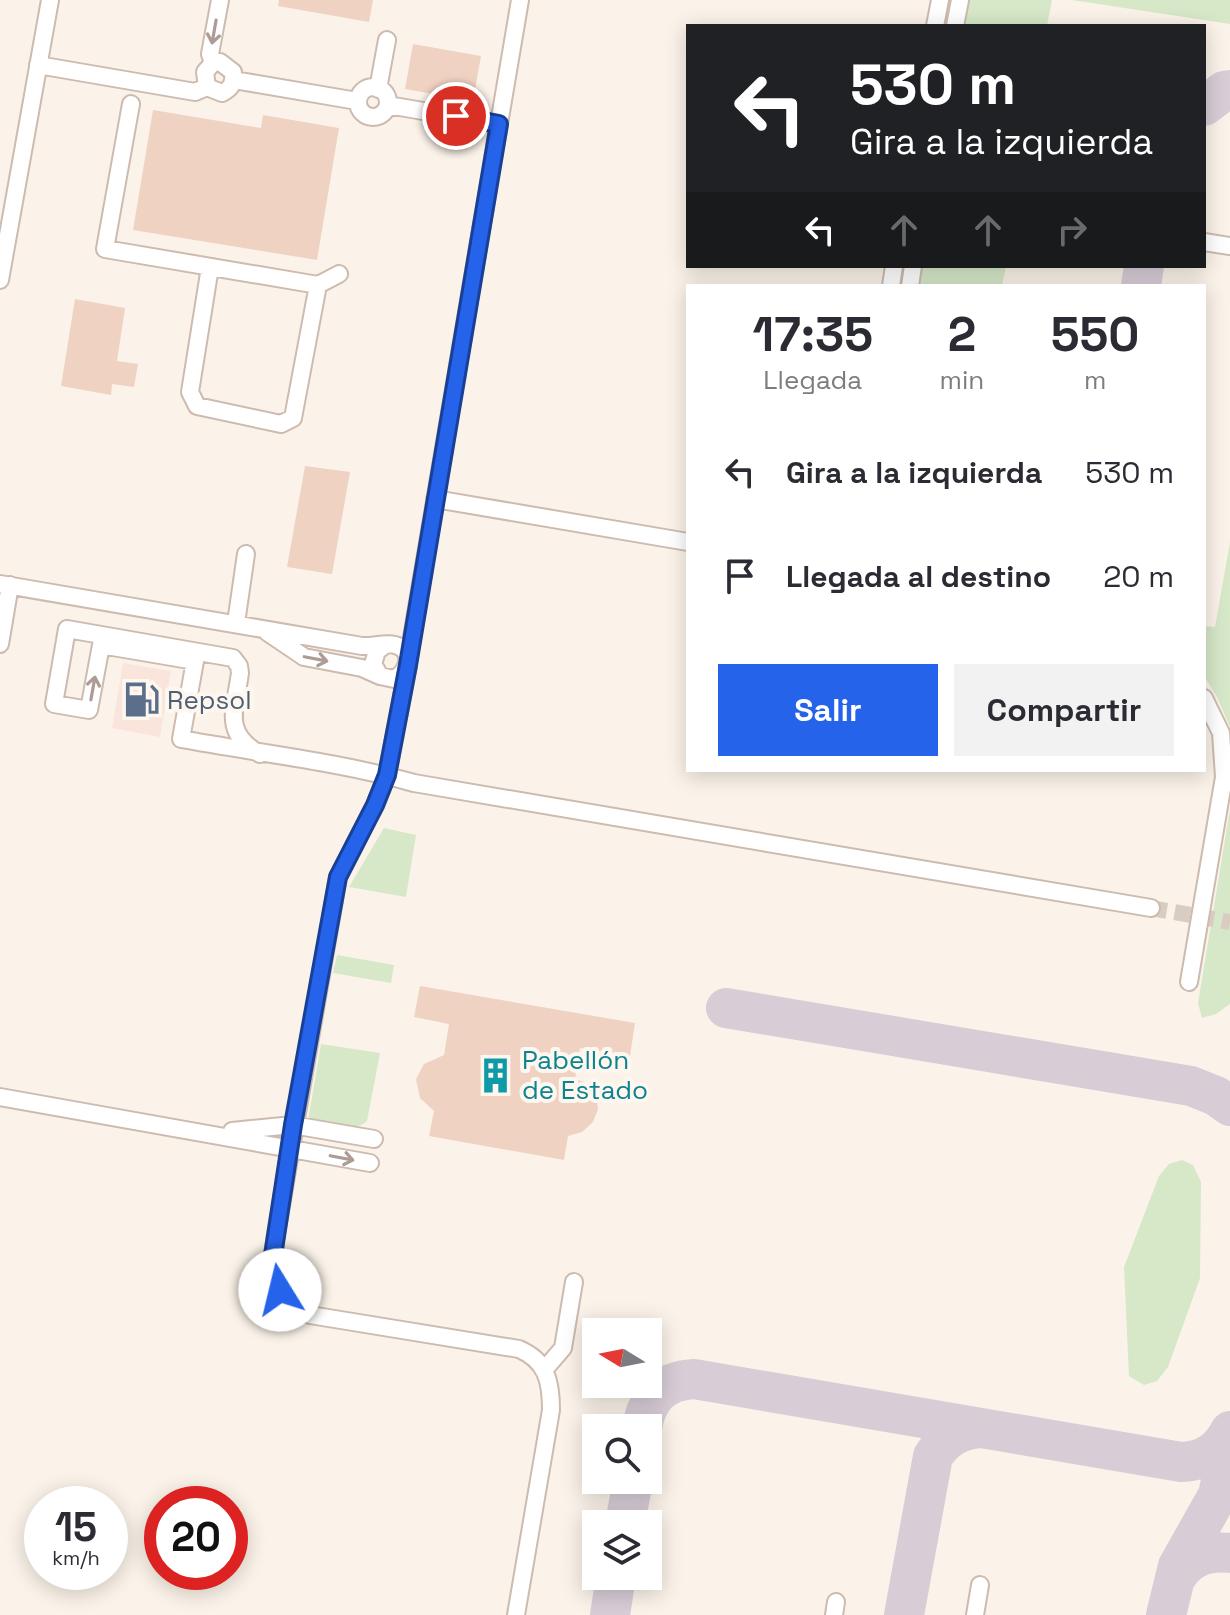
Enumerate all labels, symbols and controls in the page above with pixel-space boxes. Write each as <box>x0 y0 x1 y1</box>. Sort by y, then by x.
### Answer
one-way arrow <box>205 18 220 44</box>
text: 530 m <box>850 49 1016 120</box>
icon: left <box>718 56 822 160</box>
pin <box>422 82 490 150</box>
icon: arrive <box>434 94 478 138</box>
text: Gira a la izquierda <box>850 119 1153 165</box>
icon: left <box>798 208 842 252</box>
icon: ahead <box>882 208 926 252</box>
icon: ahead <box>966 208 1010 252</box>
icon: right <box>1050 208 1094 252</box>
text: 17:35 <box>753 304 873 365</box>
text: 2 <box>948 304 976 365</box>
text: 550 <box>1051 304 1139 365</box>
text: Llegada <box>763 363 862 397</box>
text: min <box>940 363 984 397</box>
text: m <box>1084 363 1106 397</box>
icon: left <box>718 450 762 494</box>
text: Gira a la izquierda <box>786 453 1042 492</box>
text: 530 m <box>1085 453 1174 492</box>
icon: arrive <box>718 554 762 598</box>
text: Llegada al destino <box>786 557 1051 596</box>
text: 20 m <box>1103 557 1174 596</box>
one-way arrow <box>303 652 328 667</box>
button: Salir <box>718 664 938 756</box>
button: Compartir <box>954 664 1174 756</box>
one-way arrow <box>87 676 102 701</box>
fuel station icon: Repsol <box>122 681 160 719</box>
place label: Repsol <box>167 683 252 717</box>
place label: Pabellón de Estado <box>522 1043 648 1107</box>
building icon: Pabellón de Estado <box>477 1056 515 1094</box>
one-way arrow <box>329 1151 355 1166</box>
position arrow <box>238 1248 322 1332</box>
north arrow <box>582 1318 662 1398</box>
map controls <box>582 1318 662 1590</box>
button: search <box>582 1414 662 1494</box>
speed limit sign: 20 <box>144 1486 248 1590</box>
text: 15 <box>55 1502 97 1553</box>
button: layers <box>582 1510 662 1590</box>
text: km/h <box>52 1545 100 1571</box>

